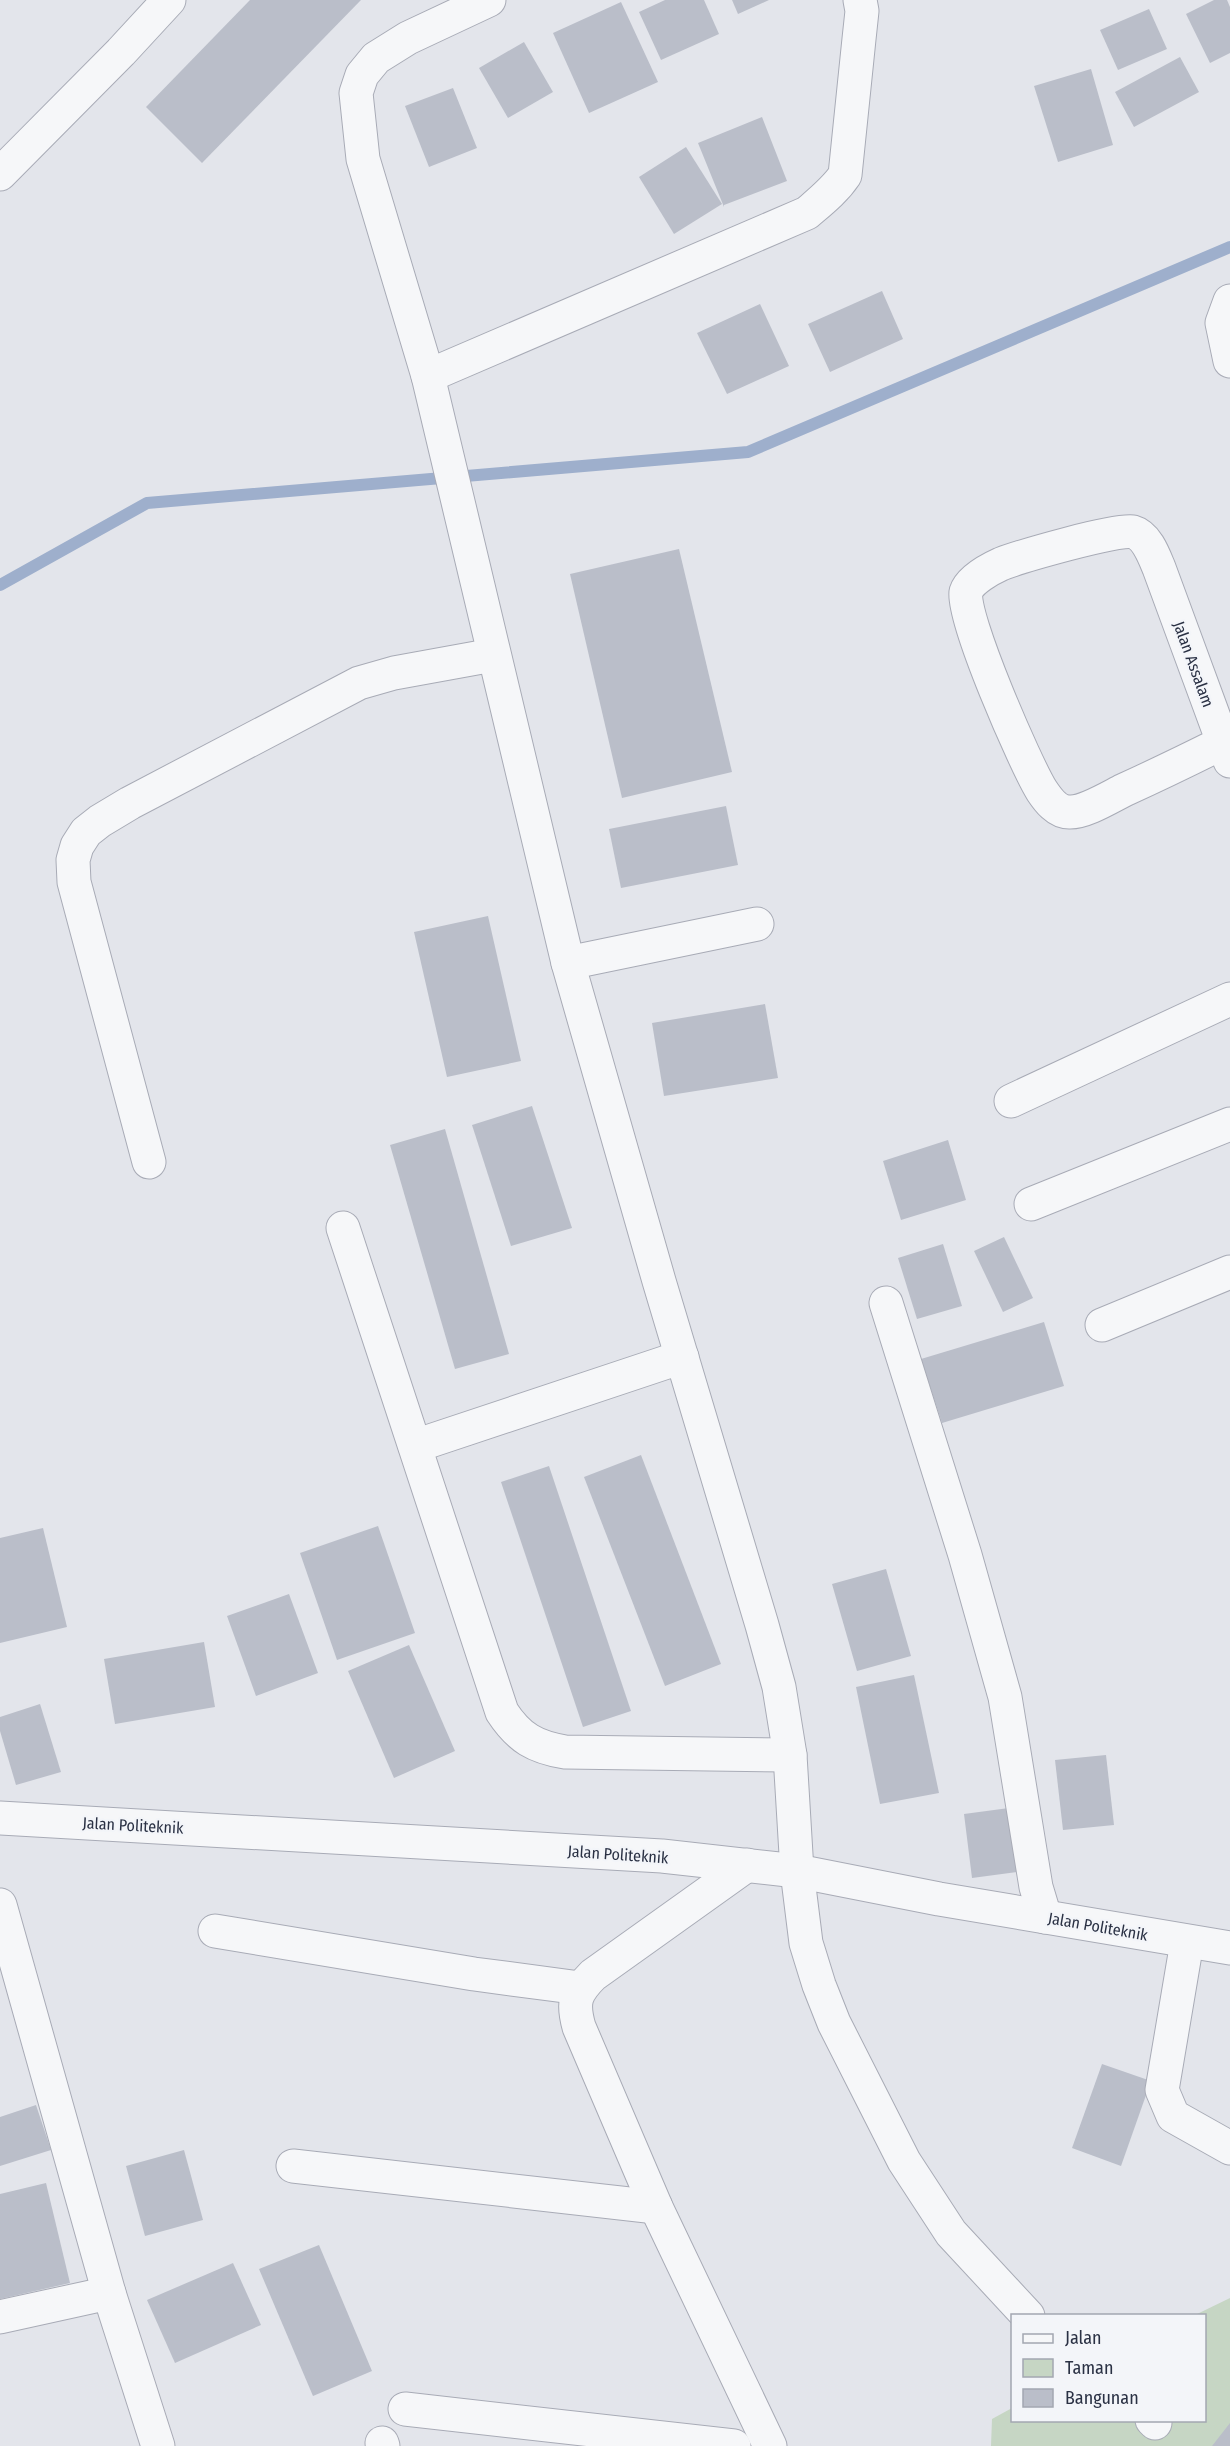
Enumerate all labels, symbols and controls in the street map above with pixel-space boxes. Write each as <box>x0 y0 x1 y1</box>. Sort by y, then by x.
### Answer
street label: Jalan Assalam <box>1169 619 1218 710</box>
street label: Jalan Politeknik <box>82 1813 184 1838</box>
street label: Jalan Politeknik <box>567 1841 670 1868</box>
street label: Jalan Politeknik <box>1046 1908 1150 1945</box>
legend <box>1011 2314 1206 2422</box>
text: Jalan <box>1065 2327 1102 2349</box>
text: Taman <box>1065 2357 1113 2379</box>
text: Bangunan <box>1065 2387 1139 2409</box>

